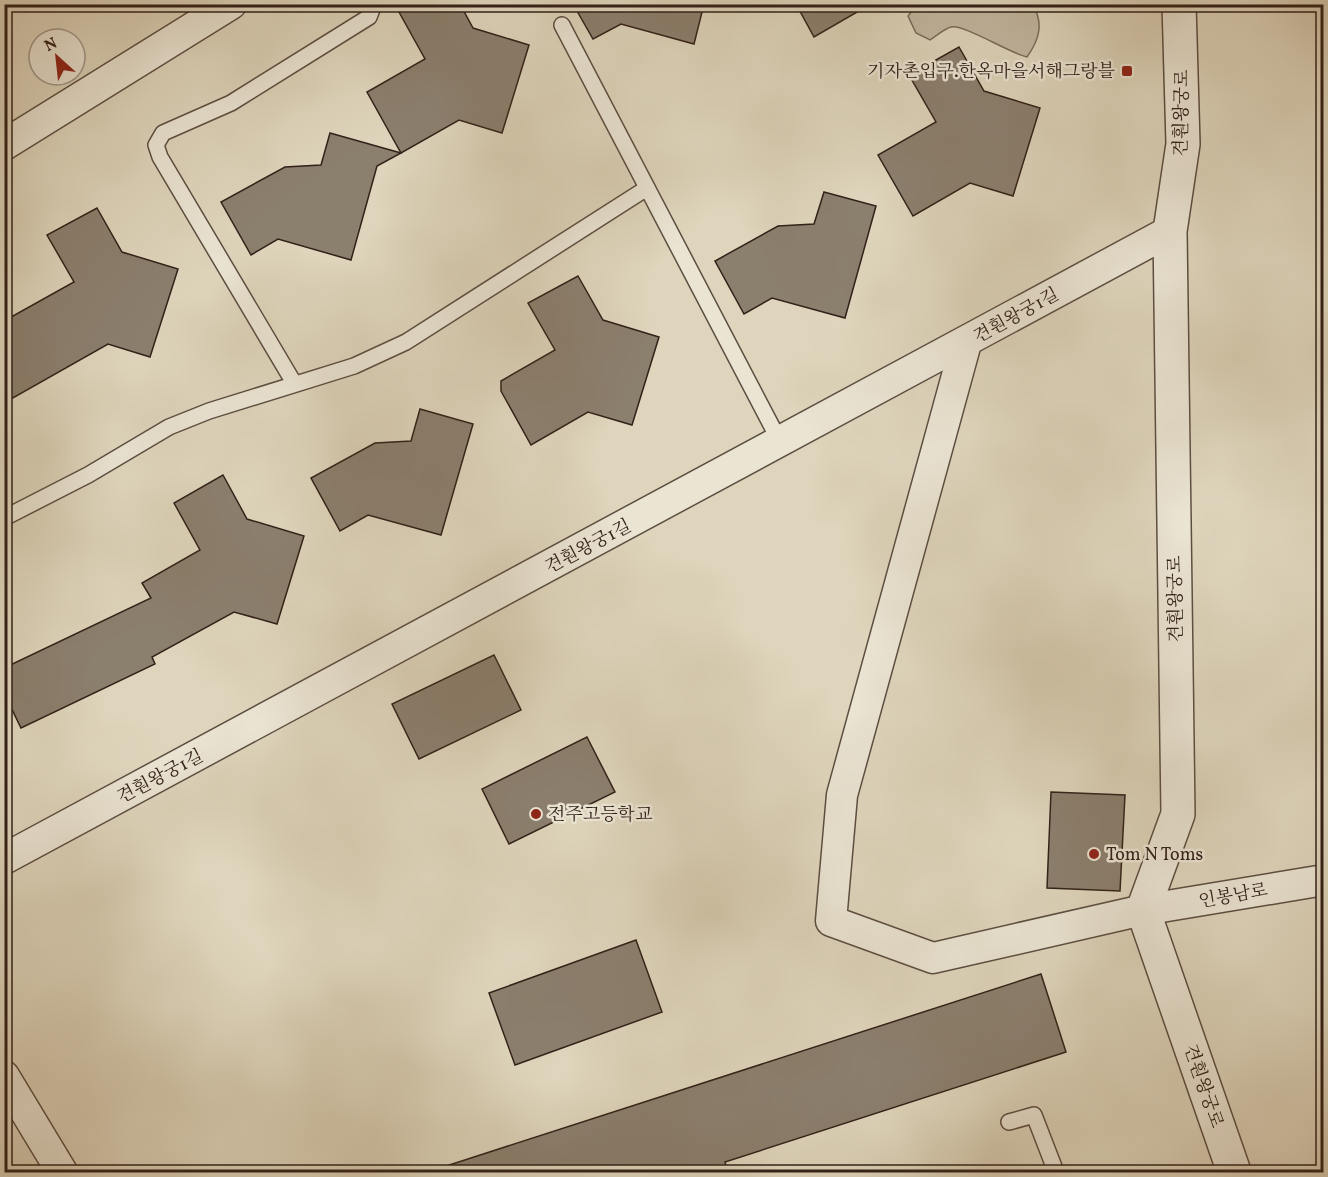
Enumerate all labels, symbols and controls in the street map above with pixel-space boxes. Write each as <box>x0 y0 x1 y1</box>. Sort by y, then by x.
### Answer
north arrow <box>27 27 87 87</box>
text: N <box>41 33 62 58</box>
place label: 기자촌입구.한옥마을서해그랑블 <box>867 60 1116 85</box>
marker: 기자촌입구.한옥마을서해그랑블 <box>1120 64 1134 78</box>
street label: 견훤왕궁로 <box>1169 69 1196 157</box>
street label: 견훤왕궁1길 <box>970 283 1064 350</box>
street label: 견훤왕궁1길 <box>541 514 636 580</box>
street label: 견훤왕궁로 <box>1163 555 1190 643</box>
street label: 견훤왕궁1길 <box>113 744 208 810</box>
place label: 전주고등학교 <box>548 803 653 828</box>
marker: 전주고등학교 <box>529 807 543 821</box>
place label: Tom N Toms <box>1106 843 1203 868</box>
marker: Tom N Toms <box>1087 847 1101 861</box>
street label: 인봉남로 <box>1197 878 1270 915</box>
street label: 견훤왕궁로 <box>1177 1041 1229 1132</box>

